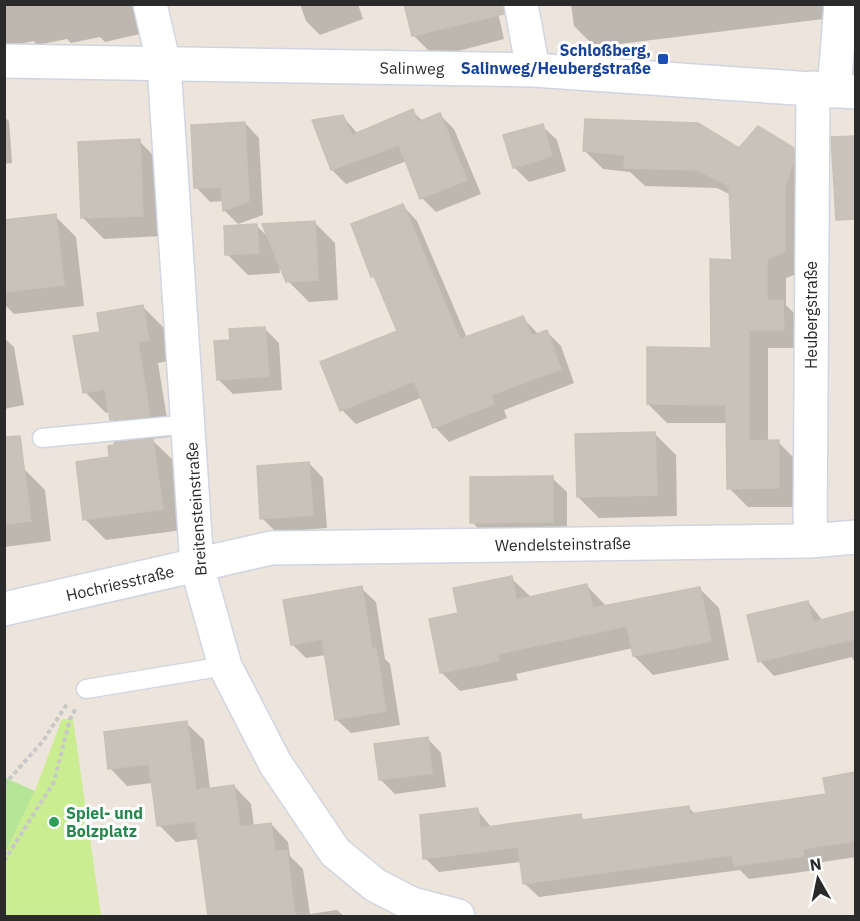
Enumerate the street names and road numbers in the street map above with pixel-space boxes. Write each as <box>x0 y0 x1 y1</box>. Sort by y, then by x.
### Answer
street label: Salinweg <box>380 57 445 79</box>
street label: Heubergstraße <box>801 261 821 369</box>
street label: Breitensteinstraße <box>181 441 211 577</box>
street label: Wendelsteinstraße <box>495 533 631 555</box>
street label: Hochriesstraße <box>64 561 176 605</box>

